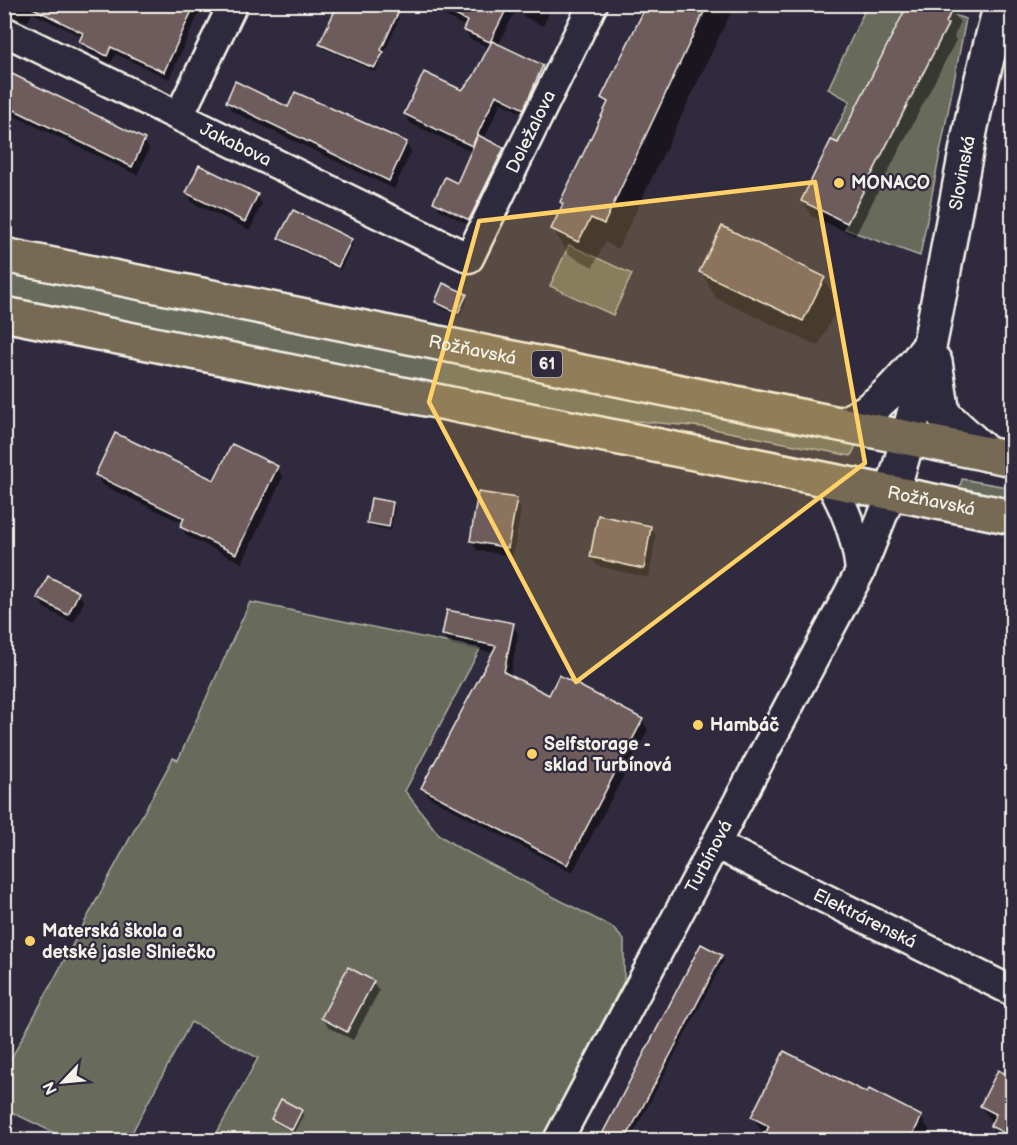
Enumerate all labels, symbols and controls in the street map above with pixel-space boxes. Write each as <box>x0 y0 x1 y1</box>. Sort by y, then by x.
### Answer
street label: Doležalova <box>502 87 560 176</box>
street label: Jakabova <box>197 118 275 170</box>
street label: Slovinská <box>945 134 980 212</box>
place label: MONACO <box>851 173 930 194</box>
marker: MONACO <box>832 176 846 190</box>
street label: Rožňavská <box>427 331 518 369</box>
road number: 61 <box>532 351 562 377</box>
street label: Rožňavská <box>886 482 977 520</box>
place label: Hambáč <box>710 715 779 736</box>
marker: Hambáč <box>691 718 705 732</box>
place label: Selfstorage - sklad Turbínová <box>544 734 672 776</box>
marker: Selfstorage - sklad Turbínová <box>525 747 539 761</box>
street label: Turbínová <box>681 817 737 897</box>
street label: Elektrárenská <box>810 884 920 953</box>
place label: Materská škola a detské jasle Slniečko <box>42 921 216 963</box>
marker: Materská škola a detské jasle Slniečko <box>23 934 37 948</box>
north arrow <box>33 1052 93 1112</box>
text: N <box>40 1078 62 1097</box>

